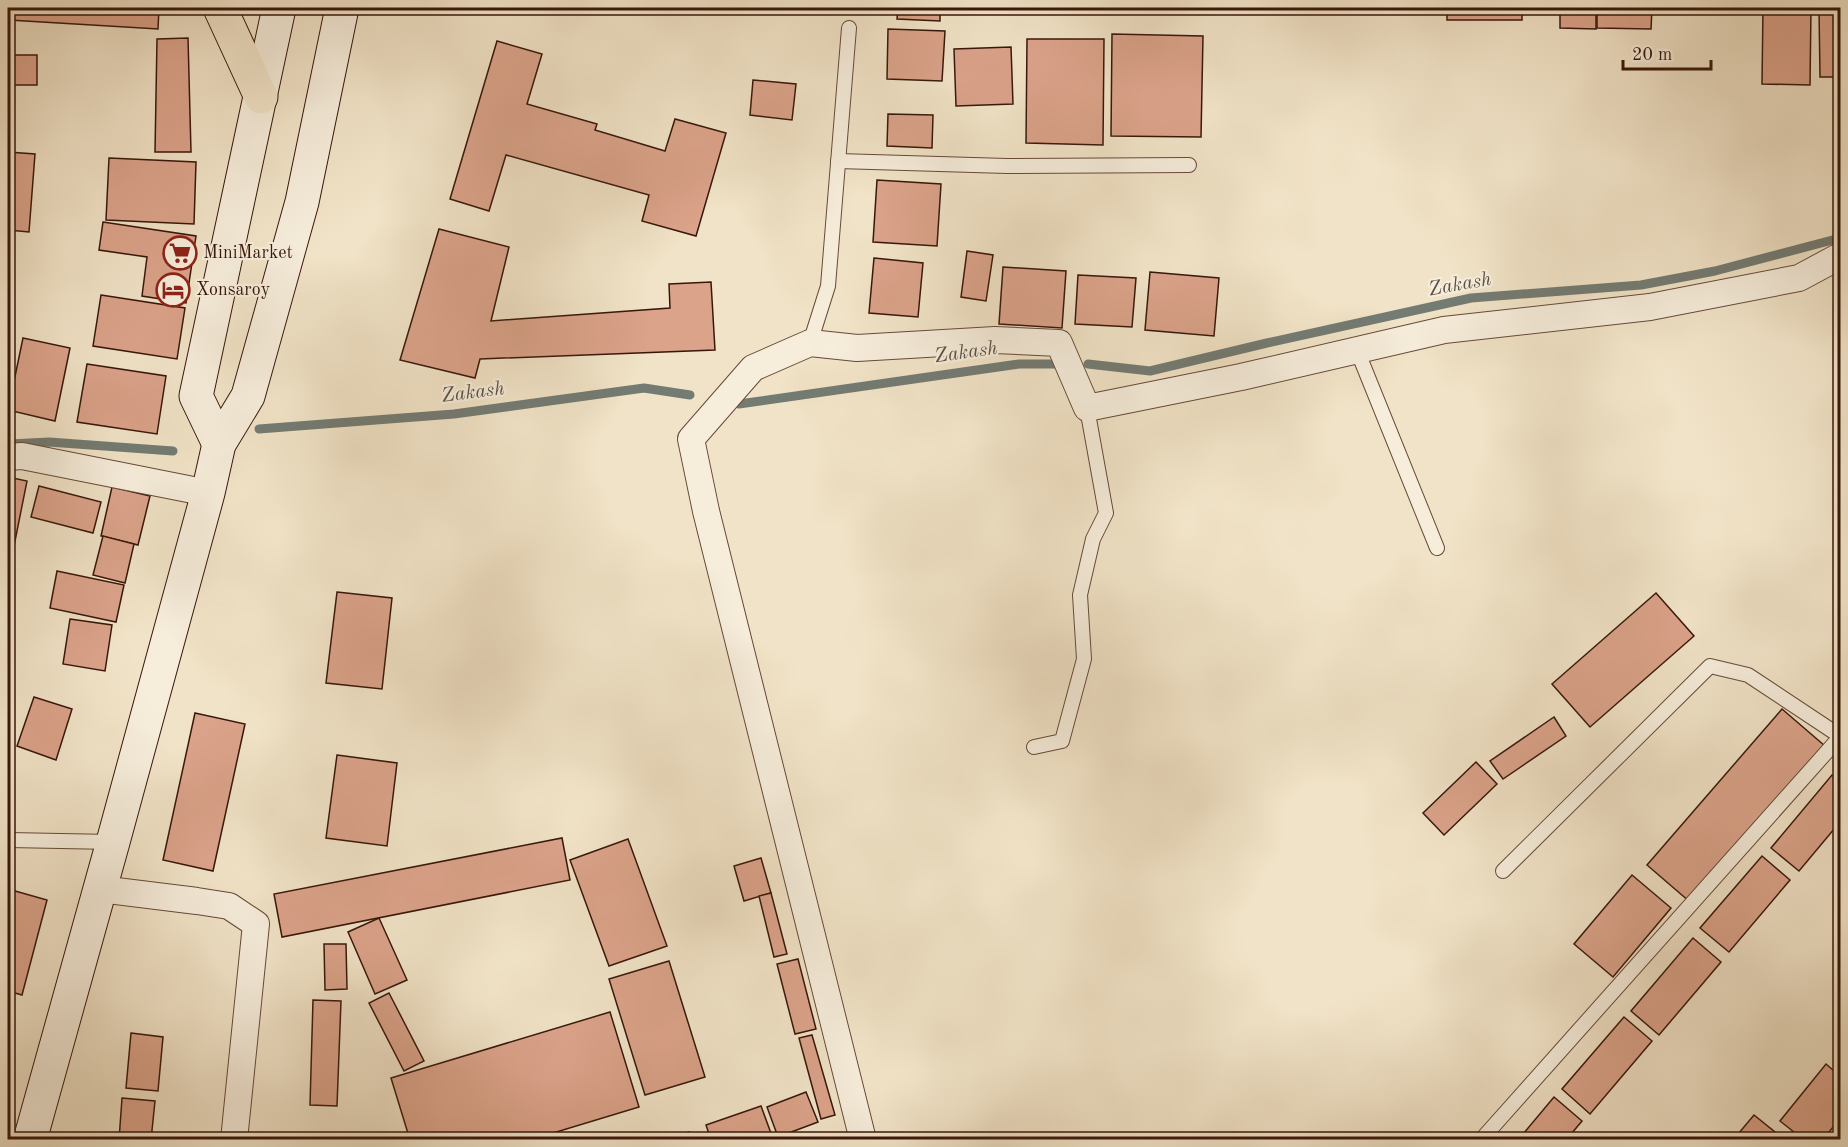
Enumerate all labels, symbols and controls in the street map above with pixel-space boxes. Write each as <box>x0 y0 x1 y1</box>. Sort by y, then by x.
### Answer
scale bar <box>1623 33 1712 71</box>
text: 20 m <box>1632 46 1672 64</box>
supermarket icon: MiniMarket <box>162 235 198 271</box>
place label: MiniMarket <box>203 244 293 262</box>
water label: Zakash <box>1427 270 1493 300</box>
hotel icon: Xonsaroy <box>155 272 191 308</box>
place label: Xonsaroy <box>196 281 271 299</box>
water label: Zakash <box>933 339 999 367</box>
water label: Zakash <box>440 379 506 407</box>

